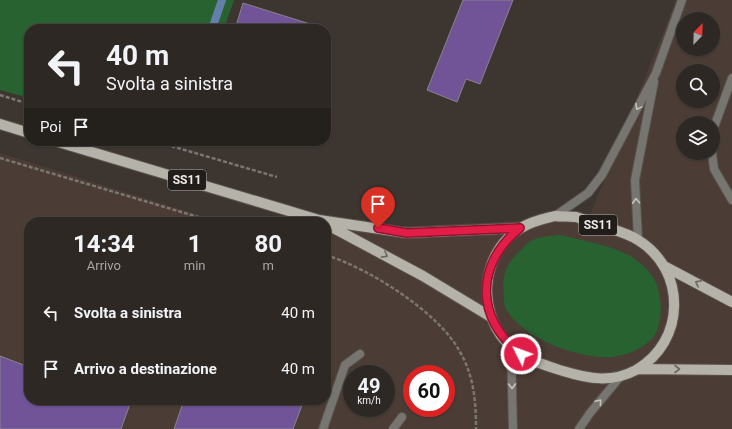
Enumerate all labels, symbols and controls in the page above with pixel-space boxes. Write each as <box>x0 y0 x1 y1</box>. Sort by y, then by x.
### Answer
north arrow <box>676 12 720 56</box>
map controls <box>676 12 720 160</box>
text: 40 m <box>106 39 169 72</box>
icon: left <box>40 40 92 92</box>
button: search <box>676 64 720 108</box>
text: Svolta a sinistra <box>106 73 233 94</box>
one-way arrow <box>635 103 643 110</box>
icon: arrive <box>70 116 92 138</box>
button: layers <box>676 116 720 160</box>
text: Poi <box>40 118 62 136</box>
road number: SS11 <box>168 170 206 190</box>
pin <box>361 187 395 228</box>
icon: arrive <box>367 193 389 215</box>
one-way arrow <box>632 197 640 203</box>
road number: SS11 <box>579 215 617 235</box>
text: 14:34 <box>73 230 135 258</box>
text: 1 <box>188 230 202 258</box>
text: 80 <box>254 230 282 258</box>
one-way arrow <box>381 251 388 258</box>
text: Arrivo <box>87 258 121 273</box>
text: min <box>184 258 206 273</box>
text: m <box>263 258 274 273</box>
one-way arrow <box>695 280 703 288</box>
icon: left <box>40 302 62 324</box>
text: Svolta a sinistra <box>74 304 182 322</box>
text: 40 m <box>281 304 315 322</box>
position arrow <box>500 333 542 375</box>
icon: arrive <box>40 358 62 380</box>
text: Arrivo a destinazione <box>74 360 217 378</box>
text: 40 m <box>281 360 315 378</box>
speed limit sign: 60 <box>403 365 455 417</box>
one-way arrow <box>674 365 680 373</box>
text: 49 <box>358 374 380 398</box>
one-way arrow <box>508 383 516 389</box>
text: km/h <box>357 395 381 406</box>
one-way arrow <box>594 400 601 407</box>

